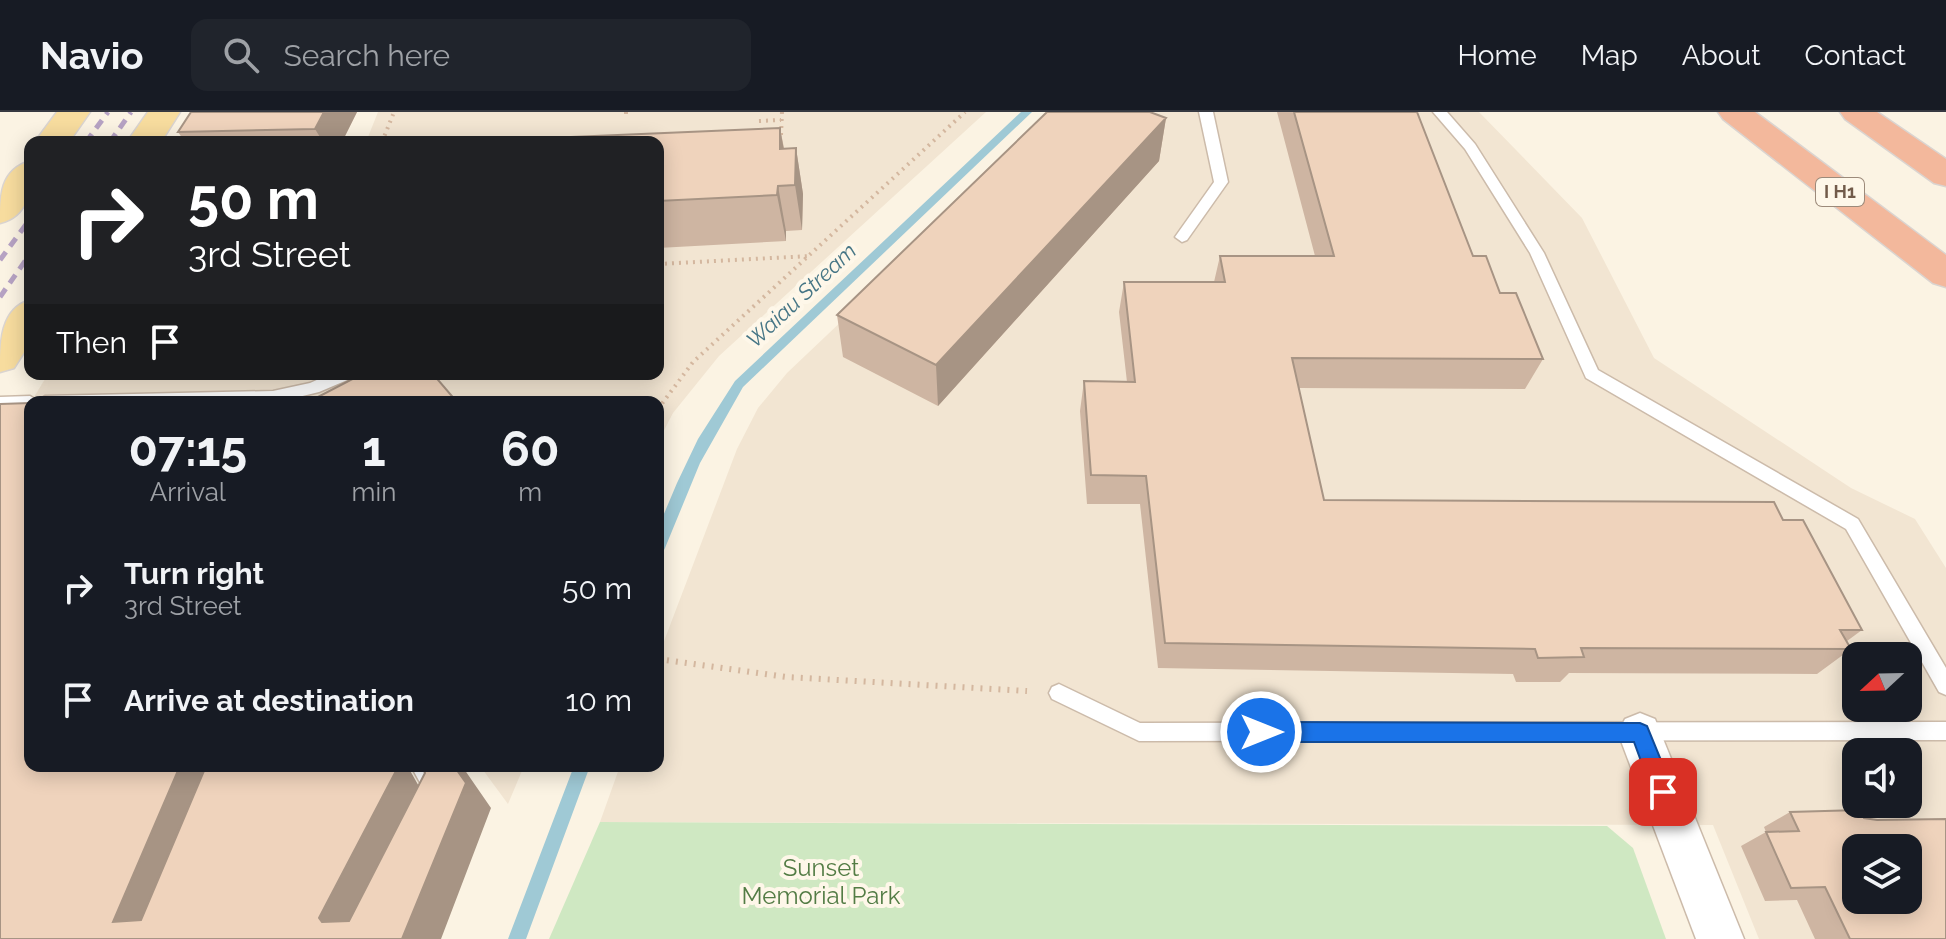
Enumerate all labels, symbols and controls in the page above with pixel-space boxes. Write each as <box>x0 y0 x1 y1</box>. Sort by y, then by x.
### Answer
search box <box>191 19 751 91</box>
text: Navio <box>40 33 143 78</box>
icon: search <box>219 33 263 77</box>
text: Search here <box>283 38 450 73</box>
text: Home <box>1457 39 1537 72</box>
text: Map <box>1581 39 1638 72</box>
text: About <box>1682 39 1761 72</box>
text: Contact <box>1805 39 1906 72</box>
text: 50 m <box>188 166 319 232</box>
icon: right <box>56 168 160 272</box>
road number: I H1 <box>1816 178 1864 206</box>
text: 3rd Street <box>188 233 351 275</box>
water label: Waiau Stream <box>741 237 861 353</box>
icon: arrive <box>143 320 187 364</box>
text: Then <box>56 325 127 360</box>
text: 07:15 <box>129 421 247 477</box>
text: 1 <box>362 421 386 477</box>
text: 60 <box>501 421 559 477</box>
text: Arrival <box>150 477 226 507</box>
text: min <box>352 477 396 507</box>
text: m <box>518 477 542 507</box>
text: Turn right <box>124 556 264 591</box>
icon: right <box>56 566 100 610</box>
text: 50 m <box>562 571 632 606</box>
text: 3rd Street <box>124 591 242 621</box>
north arrow <box>1842 642 1922 722</box>
map controls <box>1842 642 1922 914</box>
icon: arrive <box>56 678 100 722</box>
text: Arrive at destination <box>124 683 414 718</box>
text: 10 m <box>566 683 632 718</box>
position arrow <box>1219 690 1303 774</box>
button: sound <box>1842 738 1922 818</box>
pin <box>1629 758 1697 826</box>
icon: arrive <box>1641 770 1685 814</box>
button: layers <box>1842 834 1922 914</box>
park label: Sunset Memorial Park <box>742 853 901 910</box>

